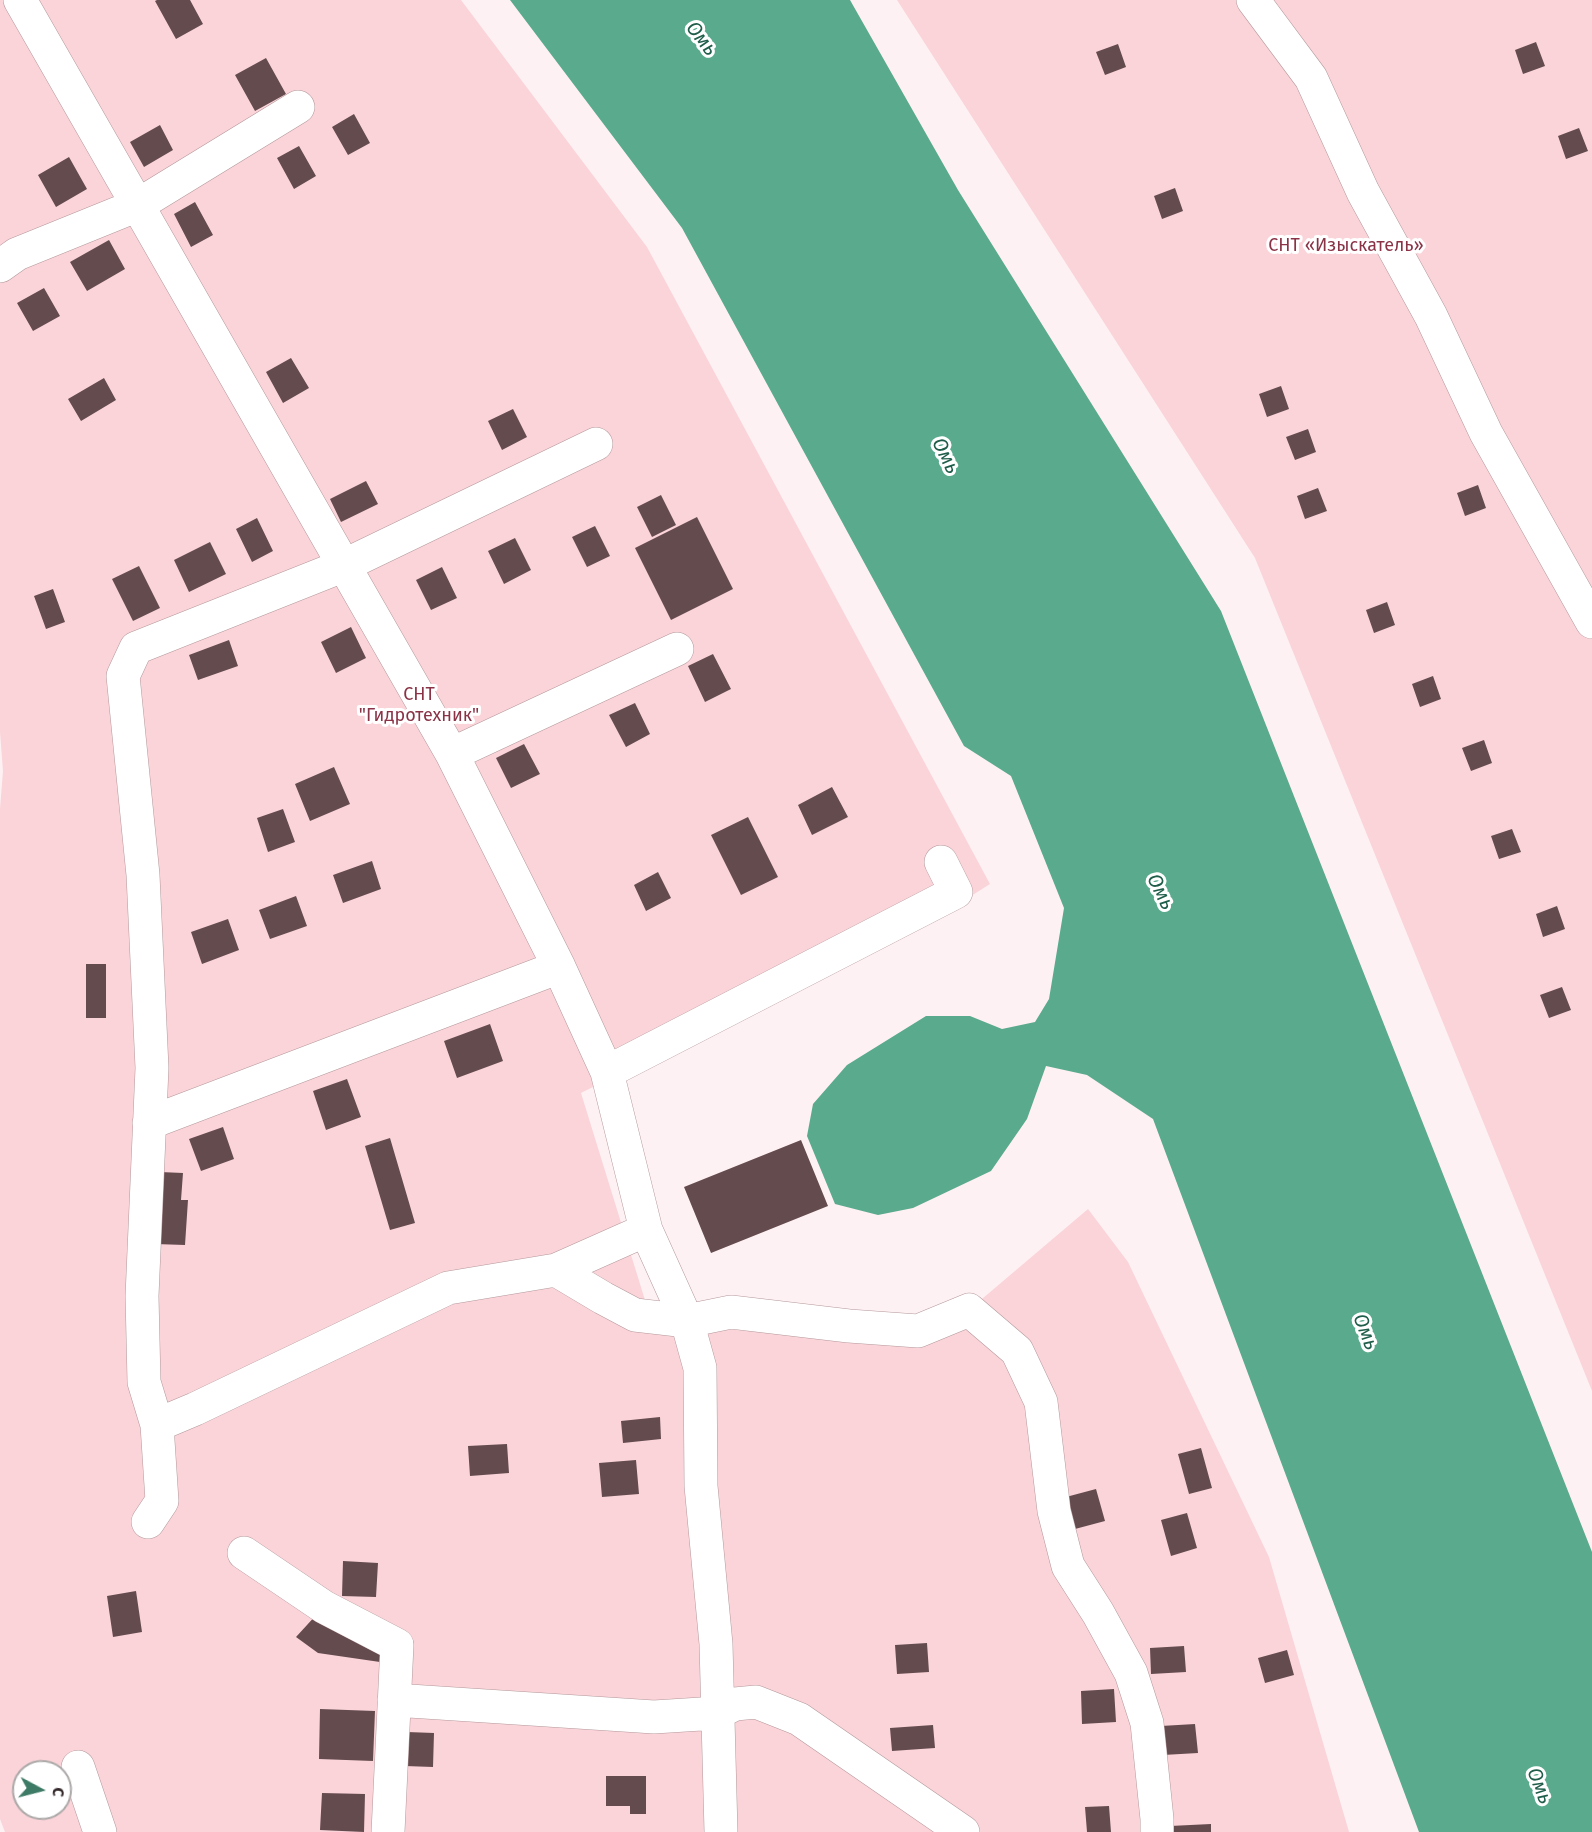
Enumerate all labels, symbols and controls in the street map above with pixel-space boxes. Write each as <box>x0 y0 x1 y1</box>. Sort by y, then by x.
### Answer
water label: Омь <box>680 17 722 61</box>
park label: СНТ «Изыскатель» <box>1268 235 1424 257</box>
water label: Омь <box>926 434 964 478</box>
park label: СНТ "Гидротехник" <box>359 684 479 726</box>
water label: Омь <box>1141 870 1179 914</box>
water label: Омь <box>1347 1310 1383 1354</box>
north arrow <box>12 1760 72 1820</box>
water label: Омь <box>1521 1764 1557 1808</box>
text: С <box>48 1786 68 1798</box>

